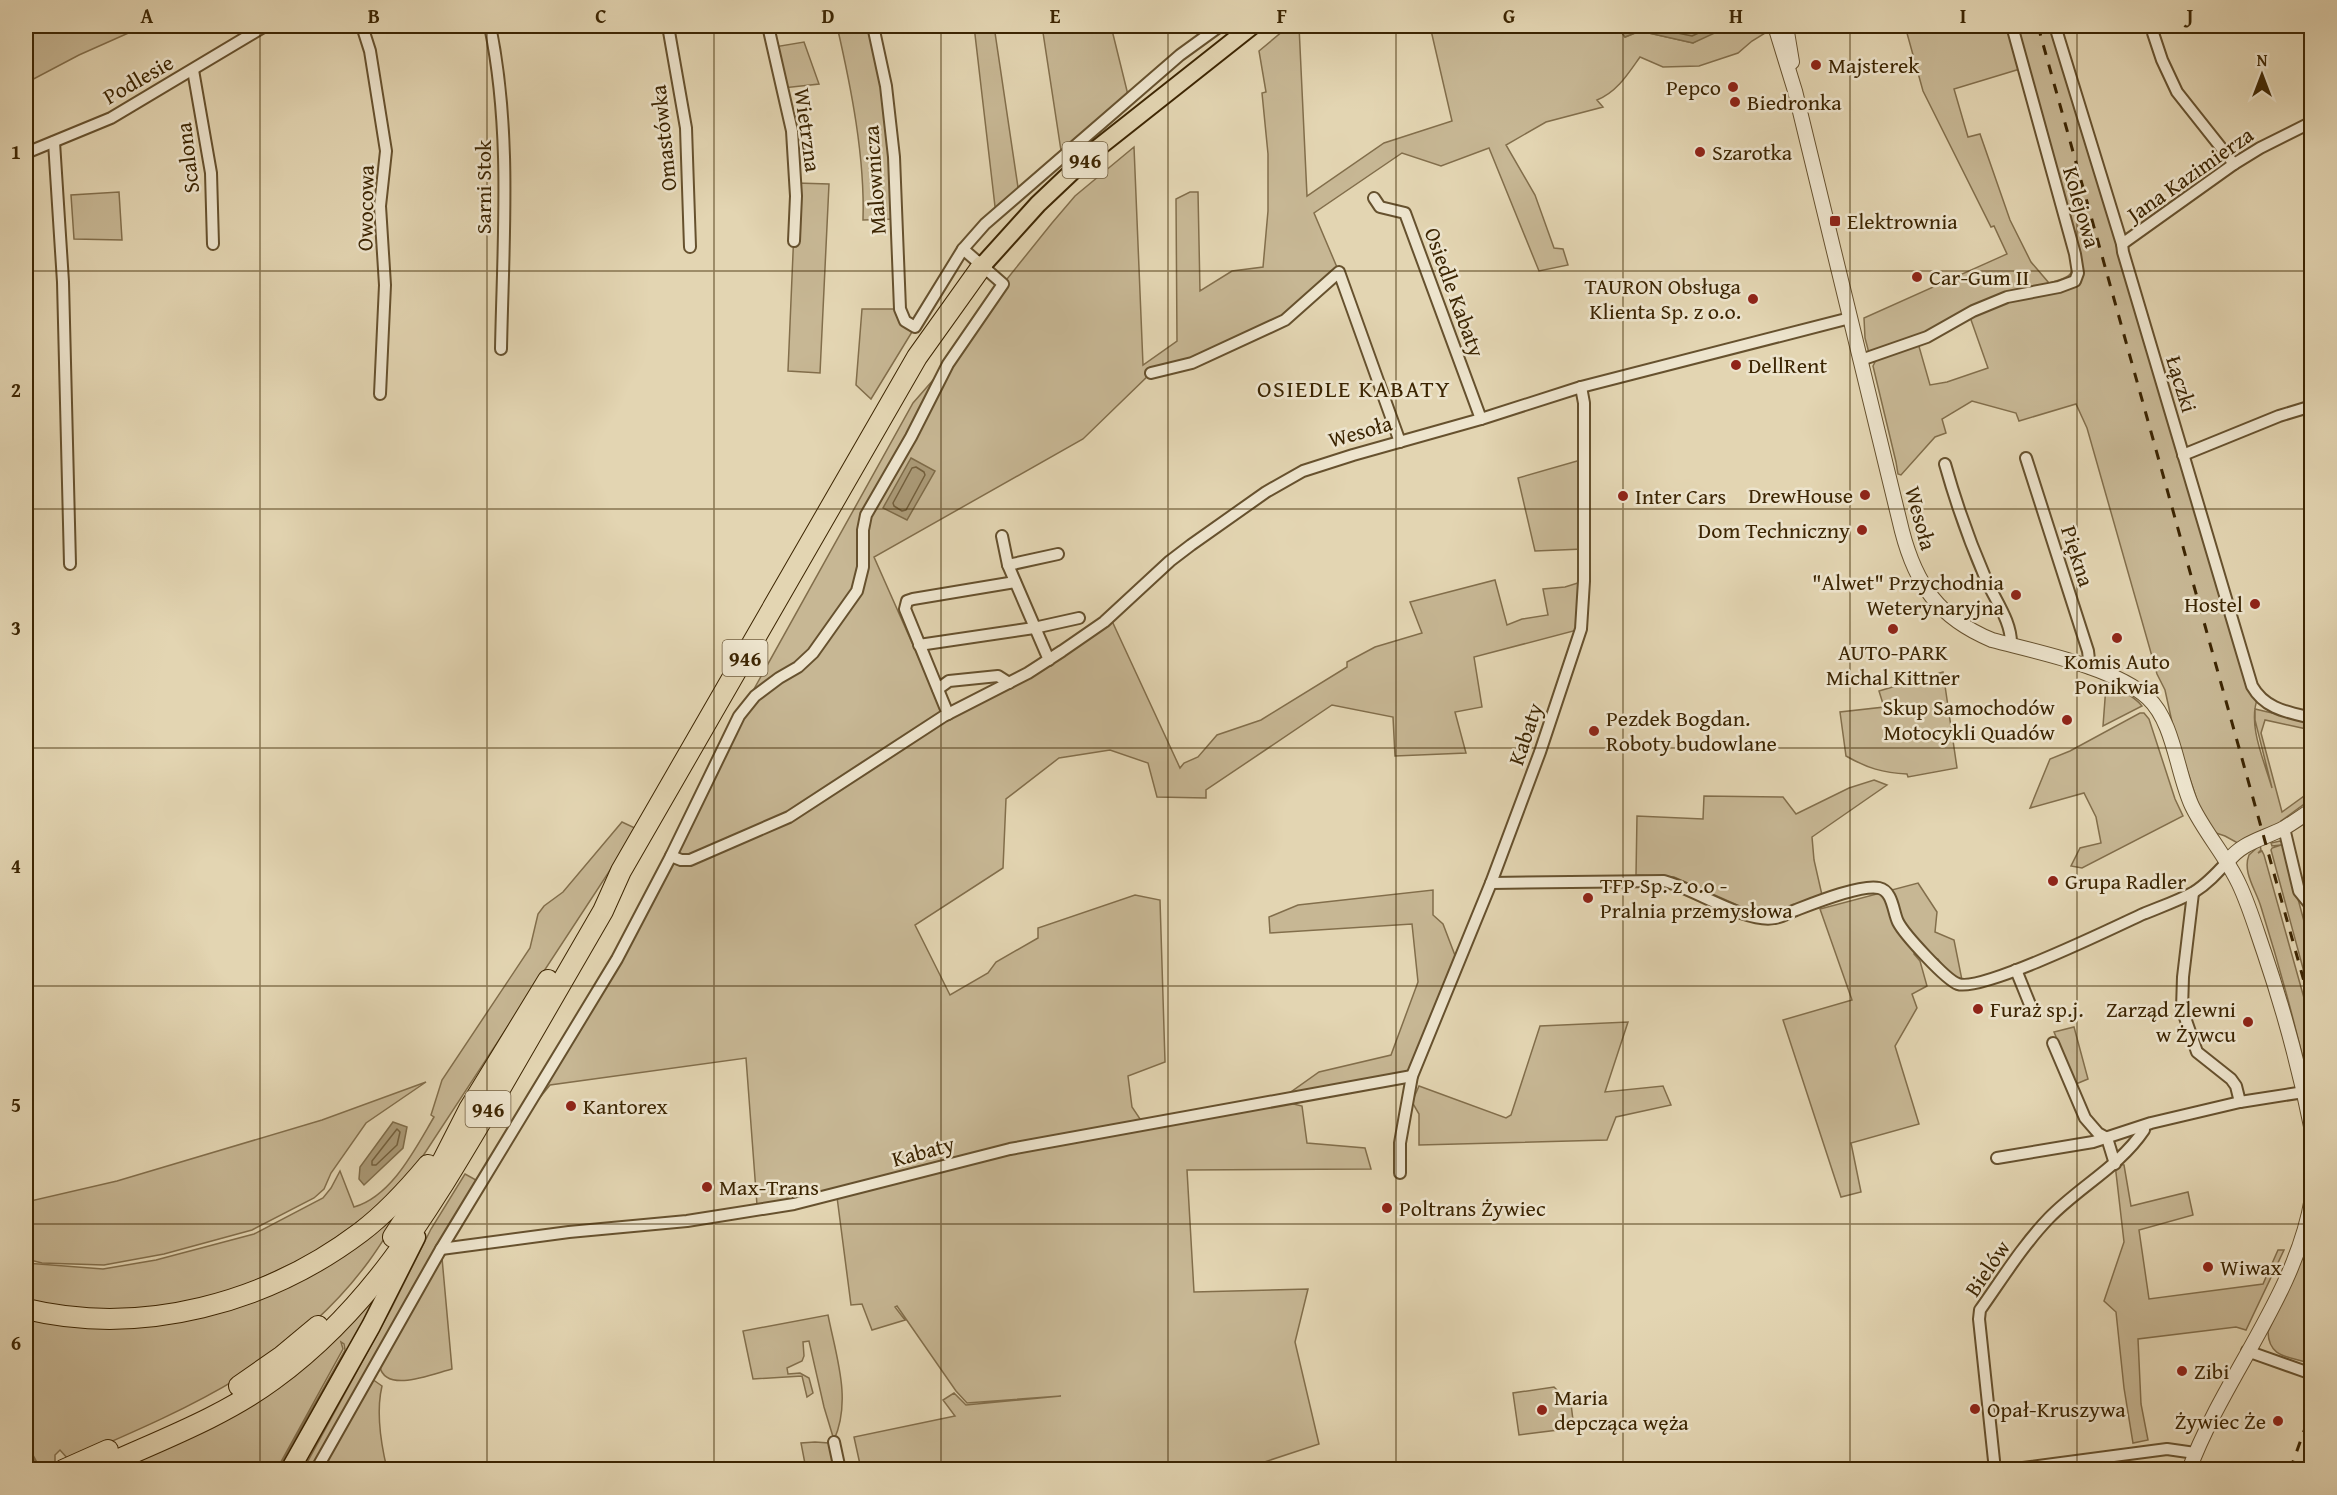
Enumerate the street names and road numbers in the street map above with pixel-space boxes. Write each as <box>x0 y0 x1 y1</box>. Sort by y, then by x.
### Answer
street label: Podlesie <box>97 46 179 112</box>
street label: Omastówka <box>641 83 684 193</box>
street label: Wietrzna <box>786 86 830 175</box>
street label: Jana Kazimierza <box>2118 118 2260 231</box>
street label: Scalona <box>167 120 207 195</box>
street label: Malownicza <box>854 124 894 236</box>
street label: Sarni Stok <box>467 139 499 234</box>
road number: 946 <box>1062 142 1108 178</box>
street label: Kolejowa <box>2055 163 2109 252</box>
street label: Owocowa <box>348 164 382 251</box>
street label: Osiedle Kabaty <box>1417 223 1493 361</box>
street label: Łączki <box>2158 352 2206 416</box>
street label: Wesoła <box>1324 407 1396 455</box>
street label: Wesoła <box>1897 482 1945 554</box>
street label: Piękna <box>2053 521 2103 591</box>
road number: 946 <box>722 640 768 676</box>
street label: Kabaty <box>1499 699 1551 769</box>
road number: 946 <box>466 1091 510 1127</box>
street label: Kabaty <box>888 1127 958 1175</box>
street label: Bielów <box>1956 1233 2018 1303</box>

